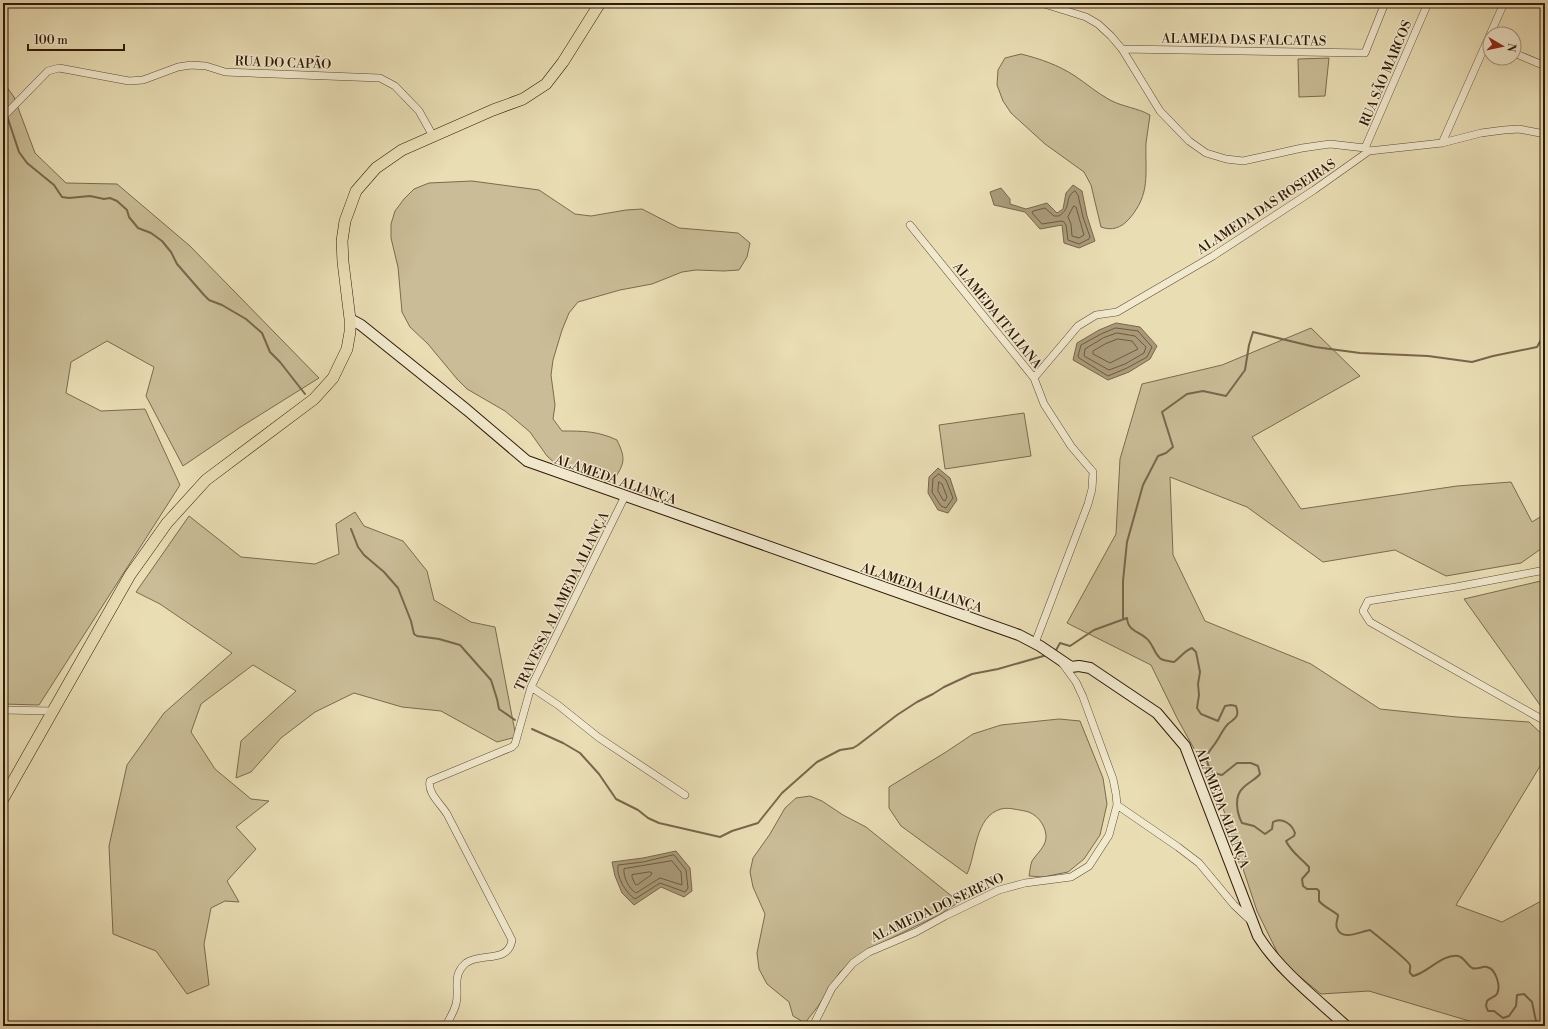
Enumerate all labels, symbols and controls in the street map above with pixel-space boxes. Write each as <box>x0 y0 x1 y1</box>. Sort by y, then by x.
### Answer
street label: RUA SÃO MARCOS <box>1355 18 1415 129</box>
scale bar <box>28 26 124 52</box>
north arrow <box>1482 26 1522 66</box>
street label: ALAMEDA DAS FALCATAS <box>1160 31 1327 49</box>
text: 100 m <box>34 33 68 48</box>
text: N <box>1503 42 1518 53</box>
street label: RUA DO CAPÃO <box>234 52 332 73</box>
street label: ALAMEDA DAS ROSEIRAS <box>1193 156 1339 258</box>
street label: ALAMEDA ITALIANA <box>949 258 1046 373</box>
street label: ALAMEDA ALIANÇA <box>552 451 680 509</box>
street label: TRAVESSA ALAMEDA ALIANÇA <box>511 508 613 694</box>
street label: ALAMEDA ALIANÇA <box>858 559 986 617</box>
street label: ALAMEDA ALIANÇA <box>1191 745 1253 872</box>
street label: ALAMEDA DO SERENO <box>867 870 1007 946</box>

